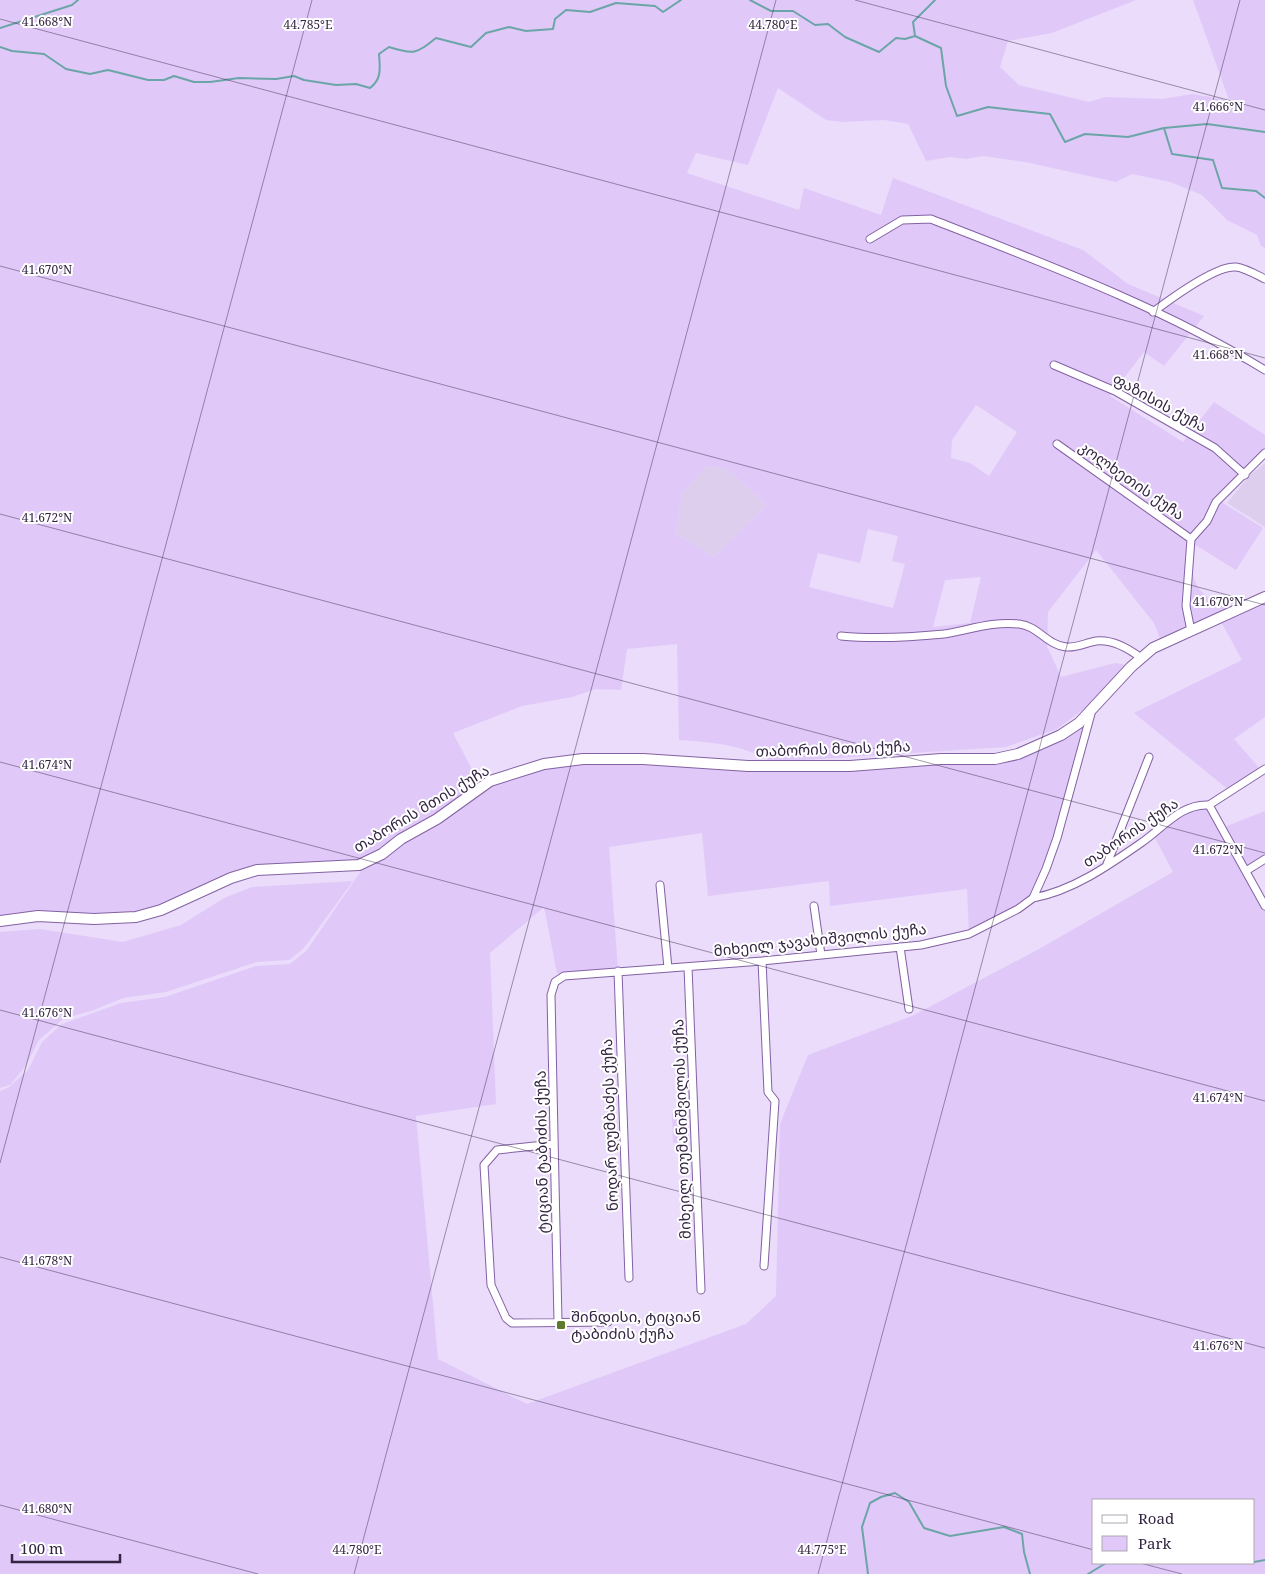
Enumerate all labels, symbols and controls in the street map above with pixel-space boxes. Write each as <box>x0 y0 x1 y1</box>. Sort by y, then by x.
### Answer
text: 41.668°N <box>22 13 72 30</box>
text: 44.785°E <box>284 16 332 33</box>
text: 44.780°E <box>749 16 797 33</box>
text: 41.666°N <box>1193 98 1243 115</box>
text: 41.670°N <box>22 261 72 278</box>
text: 41.668°N <box>1193 346 1243 363</box>
street label: ფაზისის ქუჩა <box>1110 368 1210 436</box>
street label: კოლხეთის ქუჩა <box>1075 436 1189 524</box>
text: 41.672°N <box>22 509 72 526</box>
text: 41.670°N <box>1193 593 1243 610</box>
street label: თაბორის მთის ქუჩა <box>755 735 911 761</box>
text: 41.674°N <box>22 756 72 773</box>
street label: თაბორის მთის ქუჩა <box>349 759 493 857</box>
street label: თაბორის ქუჩა <box>1078 793 1182 871</box>
text: 41.672°N <box>1193 841 1243 858</box>
street label: მიხეილ ჯავახიშვილის ქუჩა <box>713 918 927 960</box>
text: 41.676°N <box>22 1004 72 1021</box>
street label: მიხეილ თუმანიშვილის ქუჩა <box>667 1019 695 1239</box>
street label: ნოდარ დუმბაძეს ქუჩა <box>596 1038 622 1212</box>
street label: ტიციან ტაბიძის ქუჩა <box>530 1070 552 1234</box>
text: 41.674°N <box>1193 1089 1243 1106</box>
text: 41.678°N <box>22 1252 72 1269</box>
place label: შინდისი, ტიციან ტაბიძის ქუჩა <box>571 1306 701 1343</box>
marker: შინდისი, ტიციან ტაბიძის ქუჩა <box>555 1319 567 1331</box>
text: 41.676°N <box>1193 1337 1243 1354</box>
legend <box>1092 1499 1255 1564</box>
text: 41.680°N <box>22 1500 72 1517</box>
text: Road <box>1138 1508 1174 1528</box>
scale bar <box>12 1532 120 1564</box>
text: Park <box>1138 1533 1172 1553</box>
text: 100 m <box>20 1538 63 1558</box>
text: 44.780°E <box>333 1541 381 1558</box>
text: 44.775°E <box>798 1541 846 1558</box>

